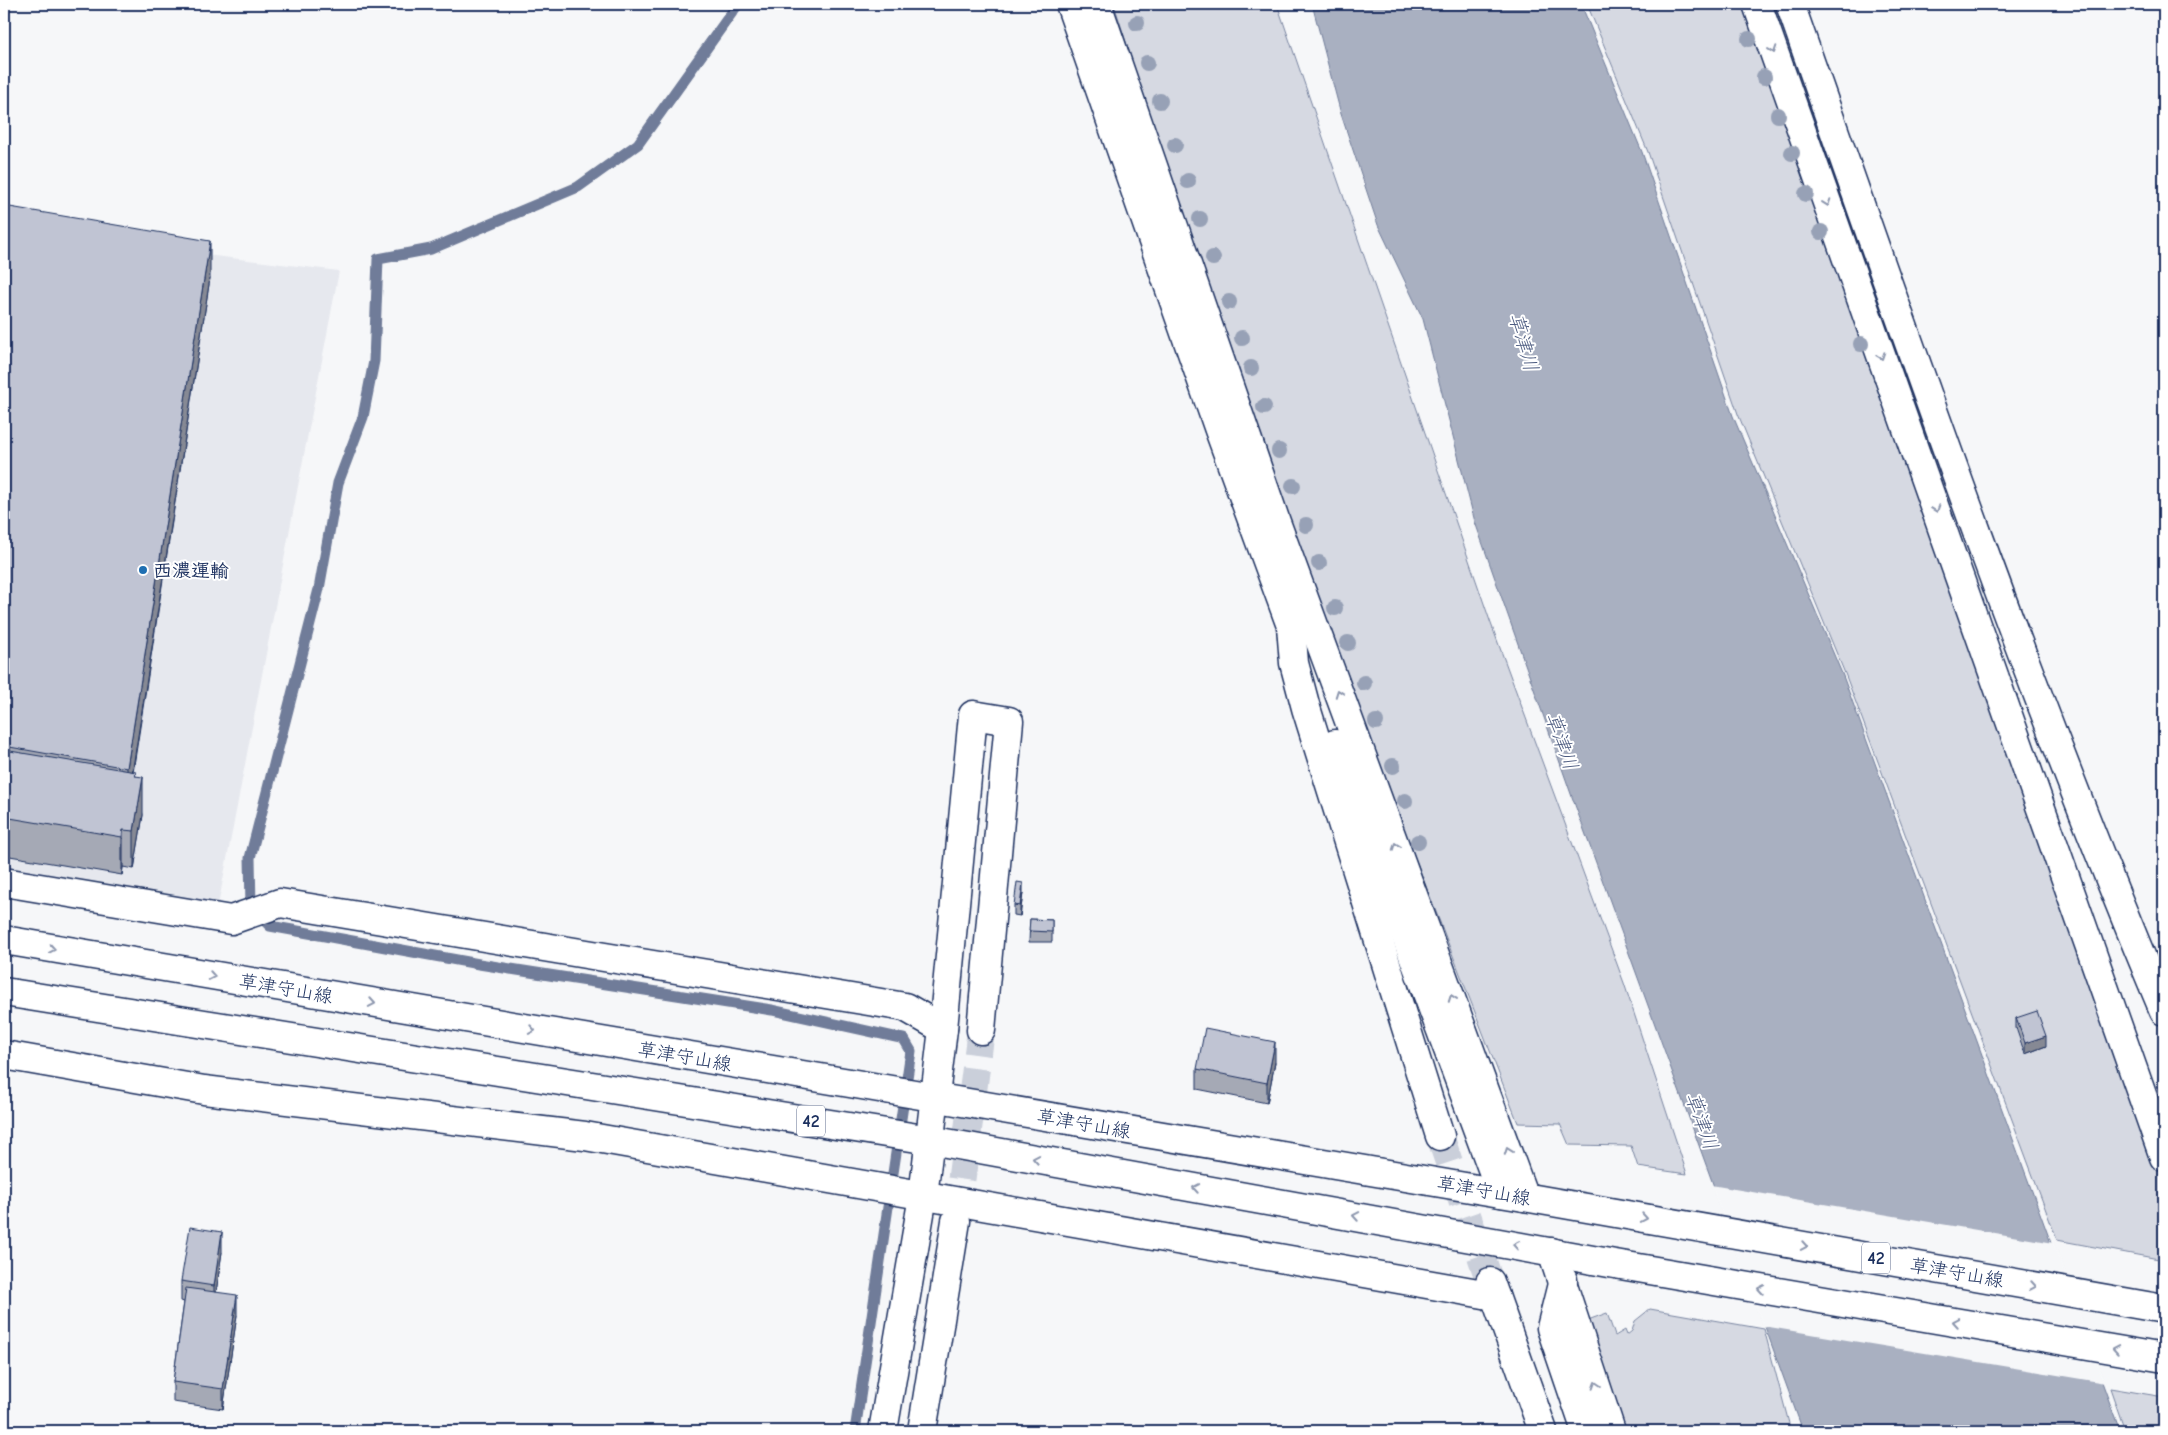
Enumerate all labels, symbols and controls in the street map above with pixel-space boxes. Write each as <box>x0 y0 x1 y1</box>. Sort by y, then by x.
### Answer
one-way arrow <box>1767 45 1777 53</box>
one-way arrow <box>1821 198 1831 207</box>
water label: 草津川 <box>1504 310 1543 374</box>
one-way arrow <box>1876 351 1886 360</box>
one-way arrow <box>1930 505 1940 513</box>
place label: 西濃運輸 <box>153 560 229 582</box>
marker: 西濃運輸 <box>137 564 149 576</box>
one-way arrow <box>1335 690 1345 698</box>
water label: 草津川 <box>1540 709 1583 773</box>
one-way arrow <box>1391 842 1402 851</box>
one-way arrow <box>47 943 56 953</box>
one-way arrow <box>208 970 216 980</box>
street label: 草津守山線 <box>237 970 335 1008</box>
one-way arrow <box>1448 994 1458 1003</box>
one-way arrow <box>368 997 377 1007</box>
one-way arrow <box>528 1024 537 1034</box>
street label: 草津守山線 <box>636 1038 734 1076</box>
water label: 草津川 <box>1680 1089 1723 1153</box>
street label: 草津守山線 <box>1035 1105 1133 1143</box>
road number: 42 <box>797 1106 825 1136</box>
one-way arrow <box>1504 1147 1514 1156</box>
one-way arrow <box>1031 1155 1040 1165</box>
street label: 草津守山線 <box>1435 1172 1533 1210</box>
one-way arrow <box>1191 1183 1200 1193</box>
one-way arrow <box>1351 1212 1360 1222</box>
one-way arrow <box>1640 1212 1649 1222</box>
one-way arrow <box>1800 1240 1809 1250</box>
one-way arrow <box>1511 1241 1520 1251</box>
road number: 42 <box>1862 1242 1890 1274</box>
street label: 草津守山線 <box>1908 1254 2006 1292</box>
one-way arrow <box>2029 1280 2038 1290</box>
one-way arrow <box>1757 1284 1766 1294</box>
one-way arrow <box>1952 1317 1960 1327</box>
one-way arrow <box>2112 1345 2121 1355</box>
one-way arrow <box>1592 1381 1602 1389</box>

